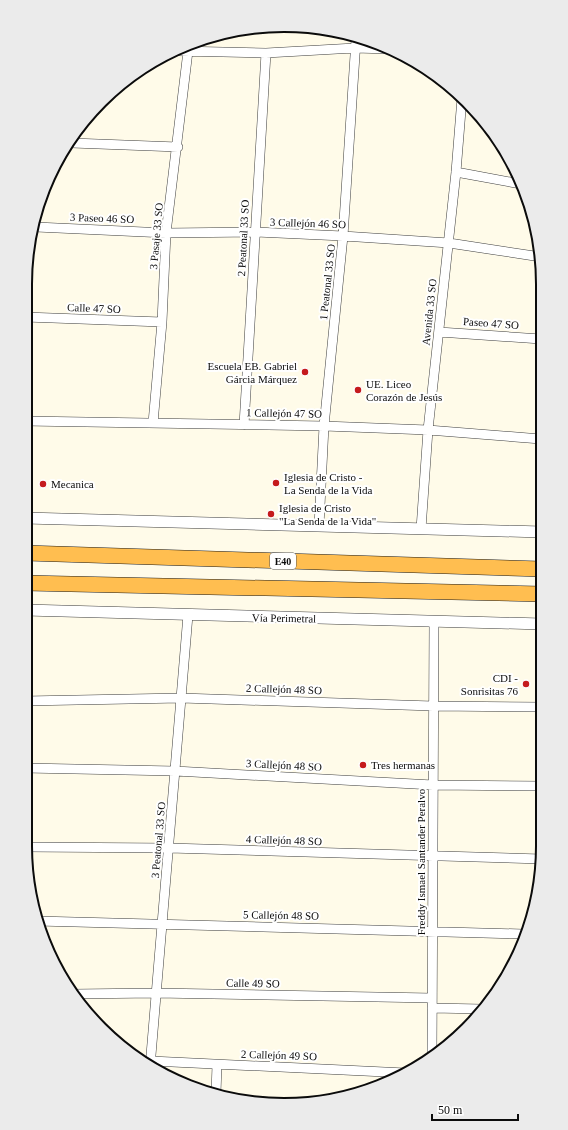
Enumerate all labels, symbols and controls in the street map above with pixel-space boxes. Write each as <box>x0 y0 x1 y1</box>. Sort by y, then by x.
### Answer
street label: 2 Peatonal 33 SO <box>235 199 251 277</box>
street label: 3 Pasaje 33 SO <box>147 202 165 270</box>
street label: 3 Paseo 46 SO <box>70 211 134 225</box>
street label: 3 Callejón 46 SO <box>270 216 346 230</box>
street label: 1 Peatonal 33 SO <box>317 243 337 321</box>
street label: Avenida 33 SO <box>420 278 438 346</box>
street label: Calle 47 SO <box>67 301 121 315</box>
street label: Paseo 47 SO <box>463 315 520 331</box>
place label: Escuela EB. Gabriel Gárcia Márquez <box>208 360 297 385</box>
marker: Escuela EB. Gabriel Gárcia Márquez <box>300 367 310 377</box>
place label: UE. Liceo Corazón de Jesús <box>366 378 442 403</box>
marker: UE. Liceo Corazón de Jesús <box>353 385 363 395</box>
street label: 1 Callejón 47 SO <box>246 406 322 420</box>
place label: Iglesia de Cristo - La Senda de la Vida <box>284 471 372 496</box>
place label: Mecanica <box>51 478 94 490</box>
marker: Iglesia de Cristo - La Senda de la Vida <box>271 478 281 488</box>
marker: Mecanica <box>38 479 48 489</box>
place label: Iglesia de Cristo "La Senda de la Vida" <box>279 502 376 527</box>
marker: Iglesia de Cristo "La Senda de la Vida" <box>266 509 276 519</box>
road number: E40 <box>270 553 296 569</box>
street label: Vía Perimetral <box>252 611 316 625</box>
place label: CDI - Sonrisitas 76 <box>461 672 518 697</box>
marker: CDI - Sonrisitas 76 <box>521 679 531 689</box>
street label: 2 Callejón 48 SO <box>246 682 322 696</box>
street label: 3 Callejón 48 SO <box>246 757 322 773</box>
place label: Tres hermanas <box>371 759 435 771</box>
marker: Tres hermanas <box>358 760 368 770</box>
street label: Freddy Ismael Santander Peralvo <box>415 788 427 935</box>
street label: 3 Peatonal 33 SO <box>149 801 167 879</box>
street label: 4 Callejón 48 SO <box>246 833 322 847</box>
street label: 5 Callejón 48 SO <box>243 908 319 922</box>
street label: Calle 49 SO <box>226 977 280 989</box>
street label: 2 Callejón 49 SO <box>241 1048 317 1062</box>
scale bar <box>432 1096 518 1122</box>
text: 50 m <box>438 1103 463 1117</box>

